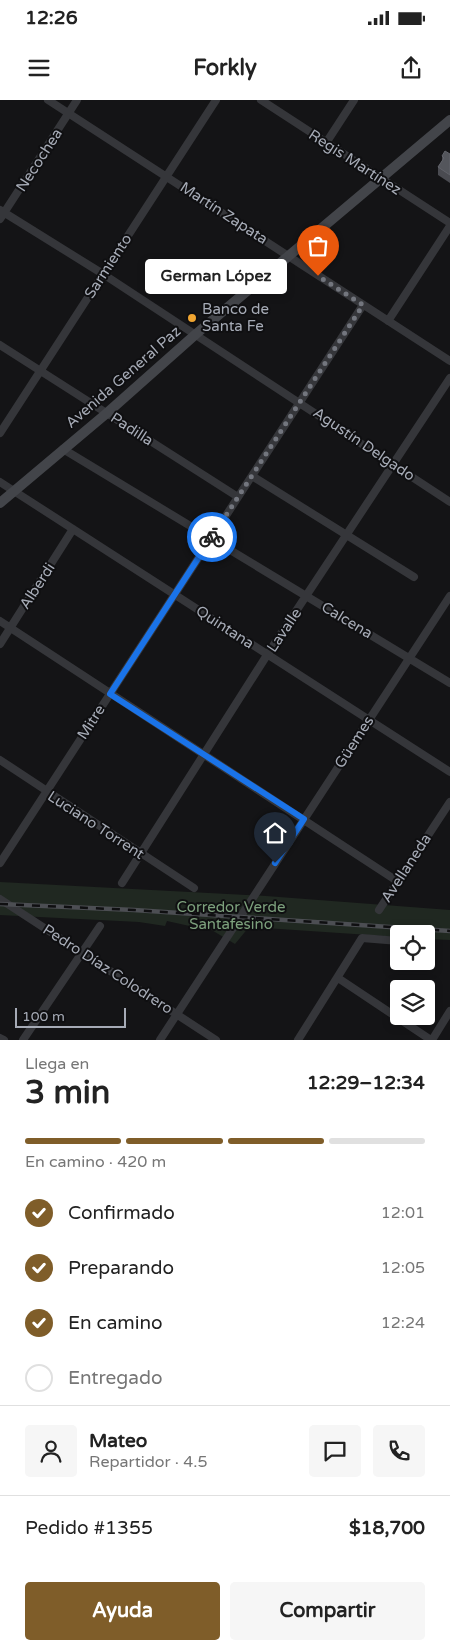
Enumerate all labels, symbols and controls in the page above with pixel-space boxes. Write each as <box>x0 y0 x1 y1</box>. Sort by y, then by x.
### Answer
text: 12:26 <box>25 7 78 29</box>
icon: menu <box>25 54 53 82</box>
icon: share <box>397 54 425 82</box>
text: Forkly <box>193 55 257 81</box>
street label: Necochea <box>12 125 66 195</box>
street label: Regis Martínez <box>305 125 405 199</box>
street label: Martín Zapata <box>177 178 271 248</box>
pin <box>297 225 339 276</box>
street label: Sarmiento <box>81 230 135 302</box>
icon: bag <box>304 232 332 260</box>
callout: German López <box>146 258 288 294</box>
text: German López <box>161 266 271 286</box>
place label: Banco de Santa Fe <box>202 300 269 335</box>
marker: Banco de Santa Fe <box>186 312 198 324</box>
street label: Avenida General Paz <box>62 322 184 432</box>
street label: Agustín Delgado <box>310 403 418 485</box>
street label: Padilla <box>107 409 157 449</box>
courier <box>187 512 237 562</box>
icon: bike <box>198 523 226 551</box>
street label: Alberdi <box>15 559 59 613</box>
street label: Calcena <box>318 598 376 642</box>
street label: Quintana <box>193 602 257 652</box>
street label: Lavalle <box>263 605 305 655</box>
street label: Mitre <box>73 701 109 743</box>
street label: Güemes <box>331 713 377 771</box>
street label: Luciano Torrent <box>44 787 148 863</box>
pin <box>254 812 296 863</box>
icon: home <box>261 819 289 847</box>
street label: Avellaneda <box>377 830 435 906</box>
park label: Corredor Verde Santafesino <box>177 898 285 933</box>
street label: Pedro Díaz Colodrero <box>40 920 176 1018</box>
map controls <box>390 925 435 1025</box>
button: locate <box>390 925 435 970</box>
button: layers <box>390 980 435 1025</box>
scale bar <box>15 1005 126 1028</box>
text: 100 m <box>22 1008 65 1025</box>
text: Llega en <box>25 1054 89 1074</box>
text: 12:29–12:34 <box>307 1072 425 1094</box>
text: 3 min <box>25 1074 110 1112</box>
text: En camino · 420 m <box>25 1152 166 1172</box>
icon: check <box>25 1199 53 1227</box>
text: Confirmado <box>68 1202 175 1224</box>
text: 12:01 <box>381 1203 425 1223</box>
icon: check <box>25 1254 53 1282</box>
text: Preparando <box>68 1257 174 1279</box>
text: 12:05 <box>381 1258 425 1278</box>
icon: check <box>25 1309 53 1337</box>
text: En camino <box>68 1312 163 1334</box>
text: 12:24 <box>381 1313 425 1333</box>
text: Entregado <box>68 1367 163 1389</box>
button: person <box>25 1425 77 1477</box>
button: chat <box>309 1425 361 1477</box>
button: phone <box>373 1425 425 1477</box>
text: Mateo <box>89 1430 147 1452</box>
text: Repartidor · 4.5 <box>89 1452 207 1472</box>
text: Pedido #1355 <box>25 1517 153 1539</box>
text: $18,700 <box>349 1517 425 1539</box>
button: Ayuda <box>25 1582 220 1640</box>
button: Compartir <box>230 1582 425 1640</box>

